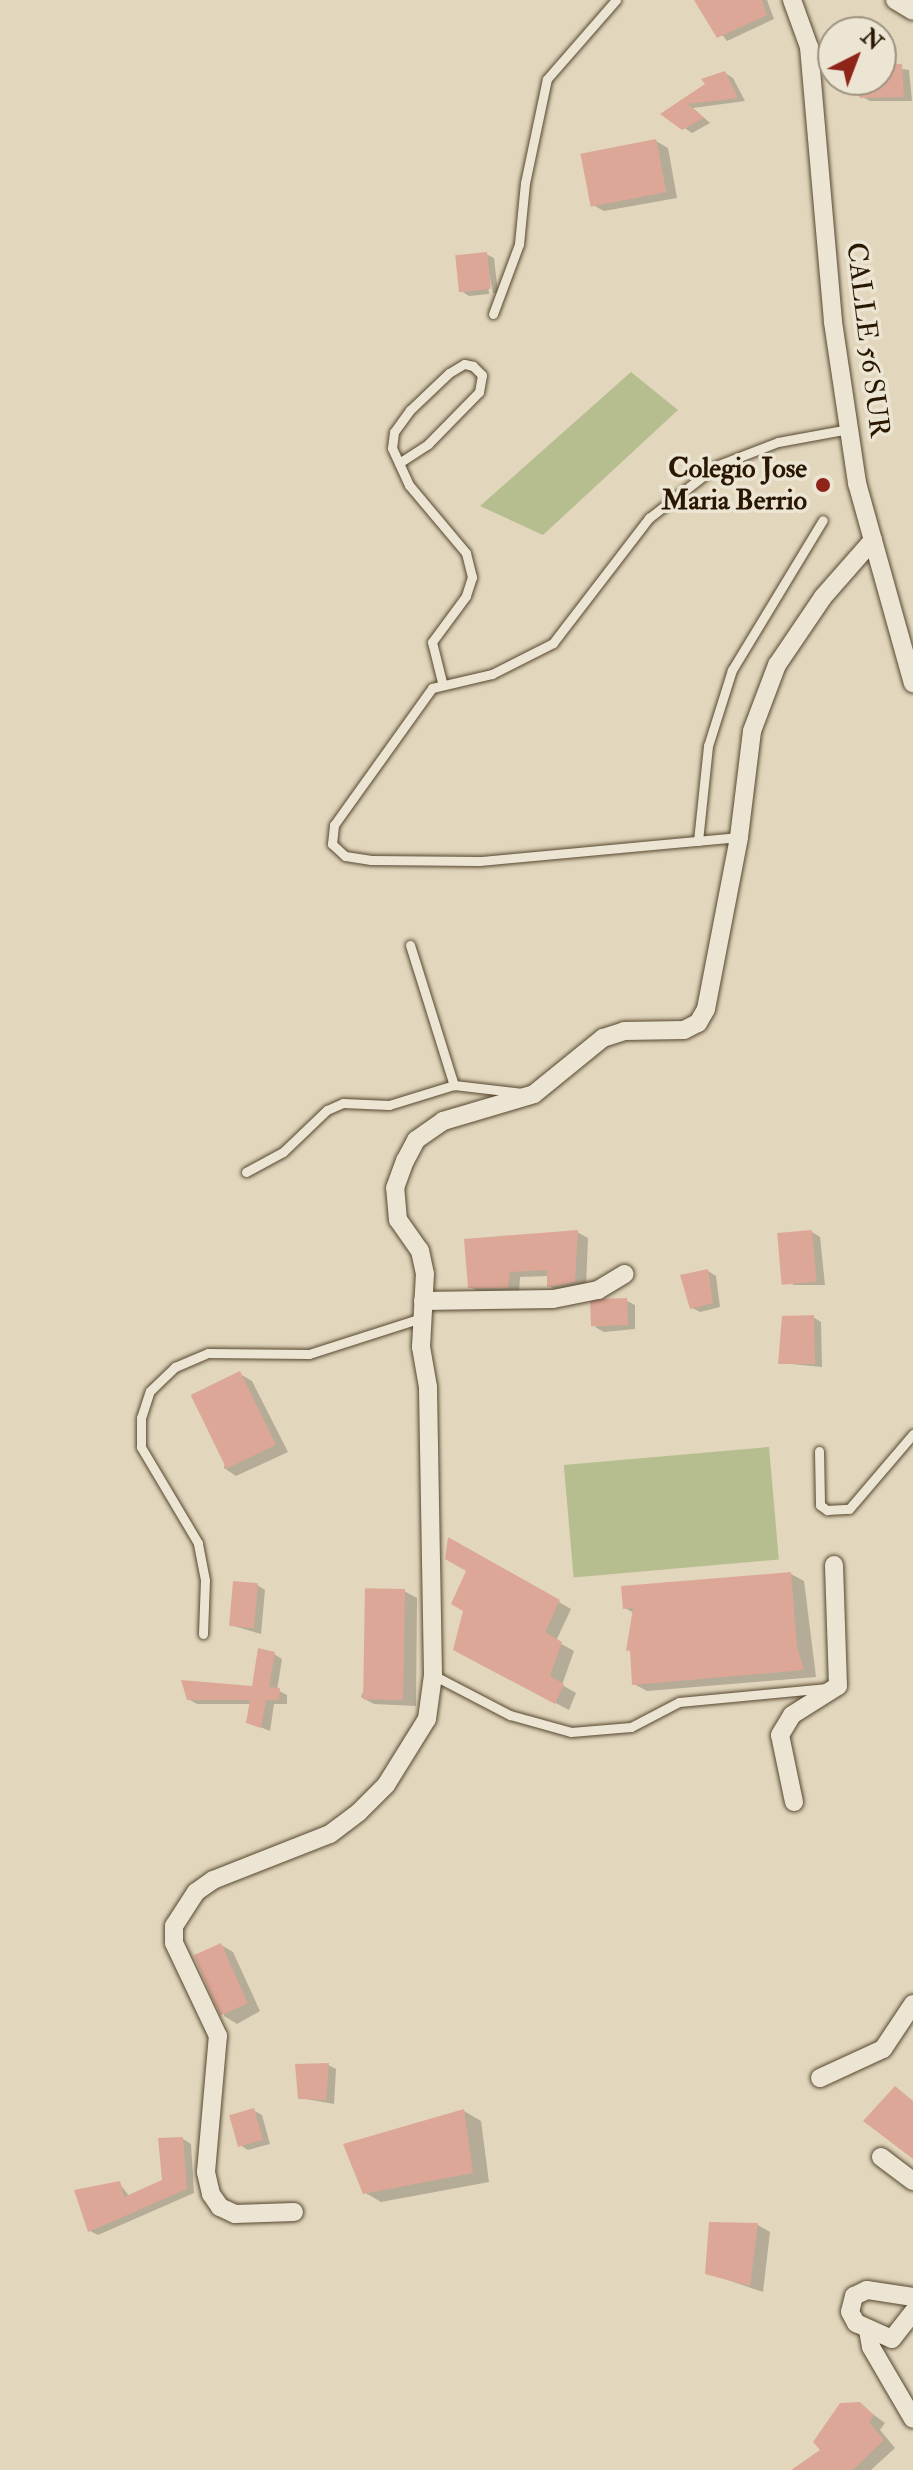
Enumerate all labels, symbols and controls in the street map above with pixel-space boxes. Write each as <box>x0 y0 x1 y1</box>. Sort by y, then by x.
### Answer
north arrow <box>817 16 897 96</box>
text: N <box>855 23 888 57</box>
street label: CALLE 56 SUR <box>838 241 896 439</box>
place label: Colegio Jose Maria Berrio <box>662 452 807 518</box>
marker: Colegio Jose Maria Berrio <box>814 476 832 494</box>

